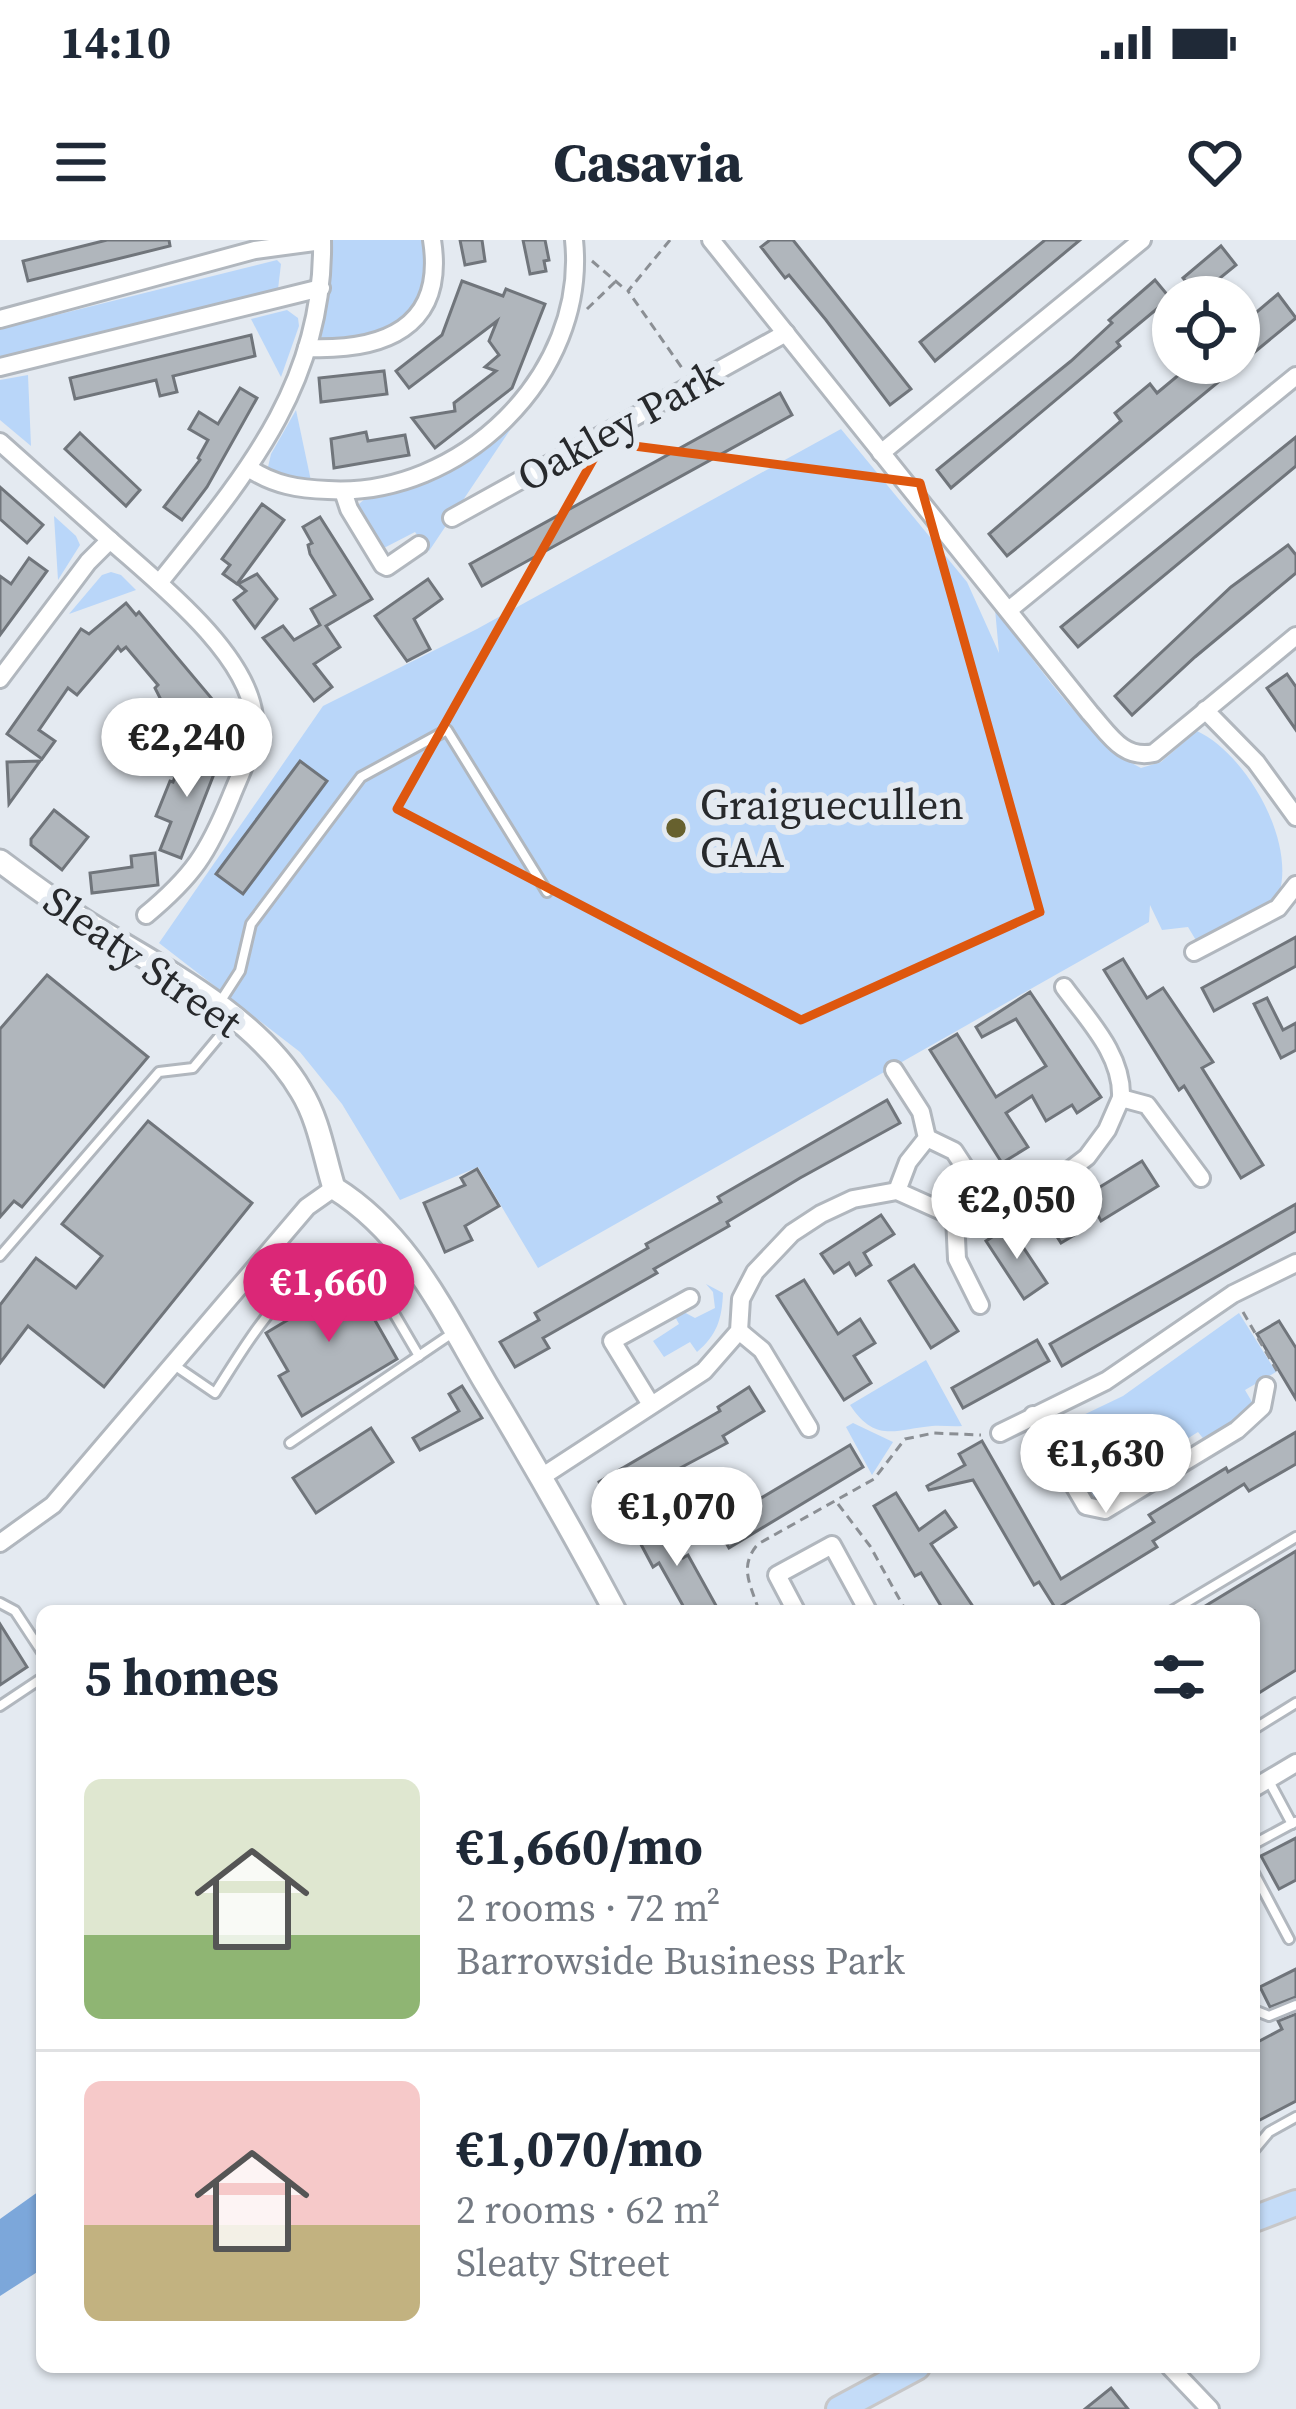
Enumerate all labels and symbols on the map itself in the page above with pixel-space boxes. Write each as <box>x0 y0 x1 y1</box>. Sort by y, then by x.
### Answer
street label: Oakley Park <box>507 345 731 505</box>
pin: €2,240 <box>89 698 285 800</box>
place label: Graiguecullen GAA <box>700 775 964 881</box>
marker: Graiguecullen GAA <box>663 815 689 841</box>
street label: Sleaty Street <box>32 871 254 1051</box>
pin: €2,050 <box>919 1160 1115 1262</box>
pin: €1,660 <box>231 1243 427 1345</box>
pin: €1,630 <box>1008 1414 1204 1516</box>
pin: €1,070 <box>579 1467 775 1569</box>

